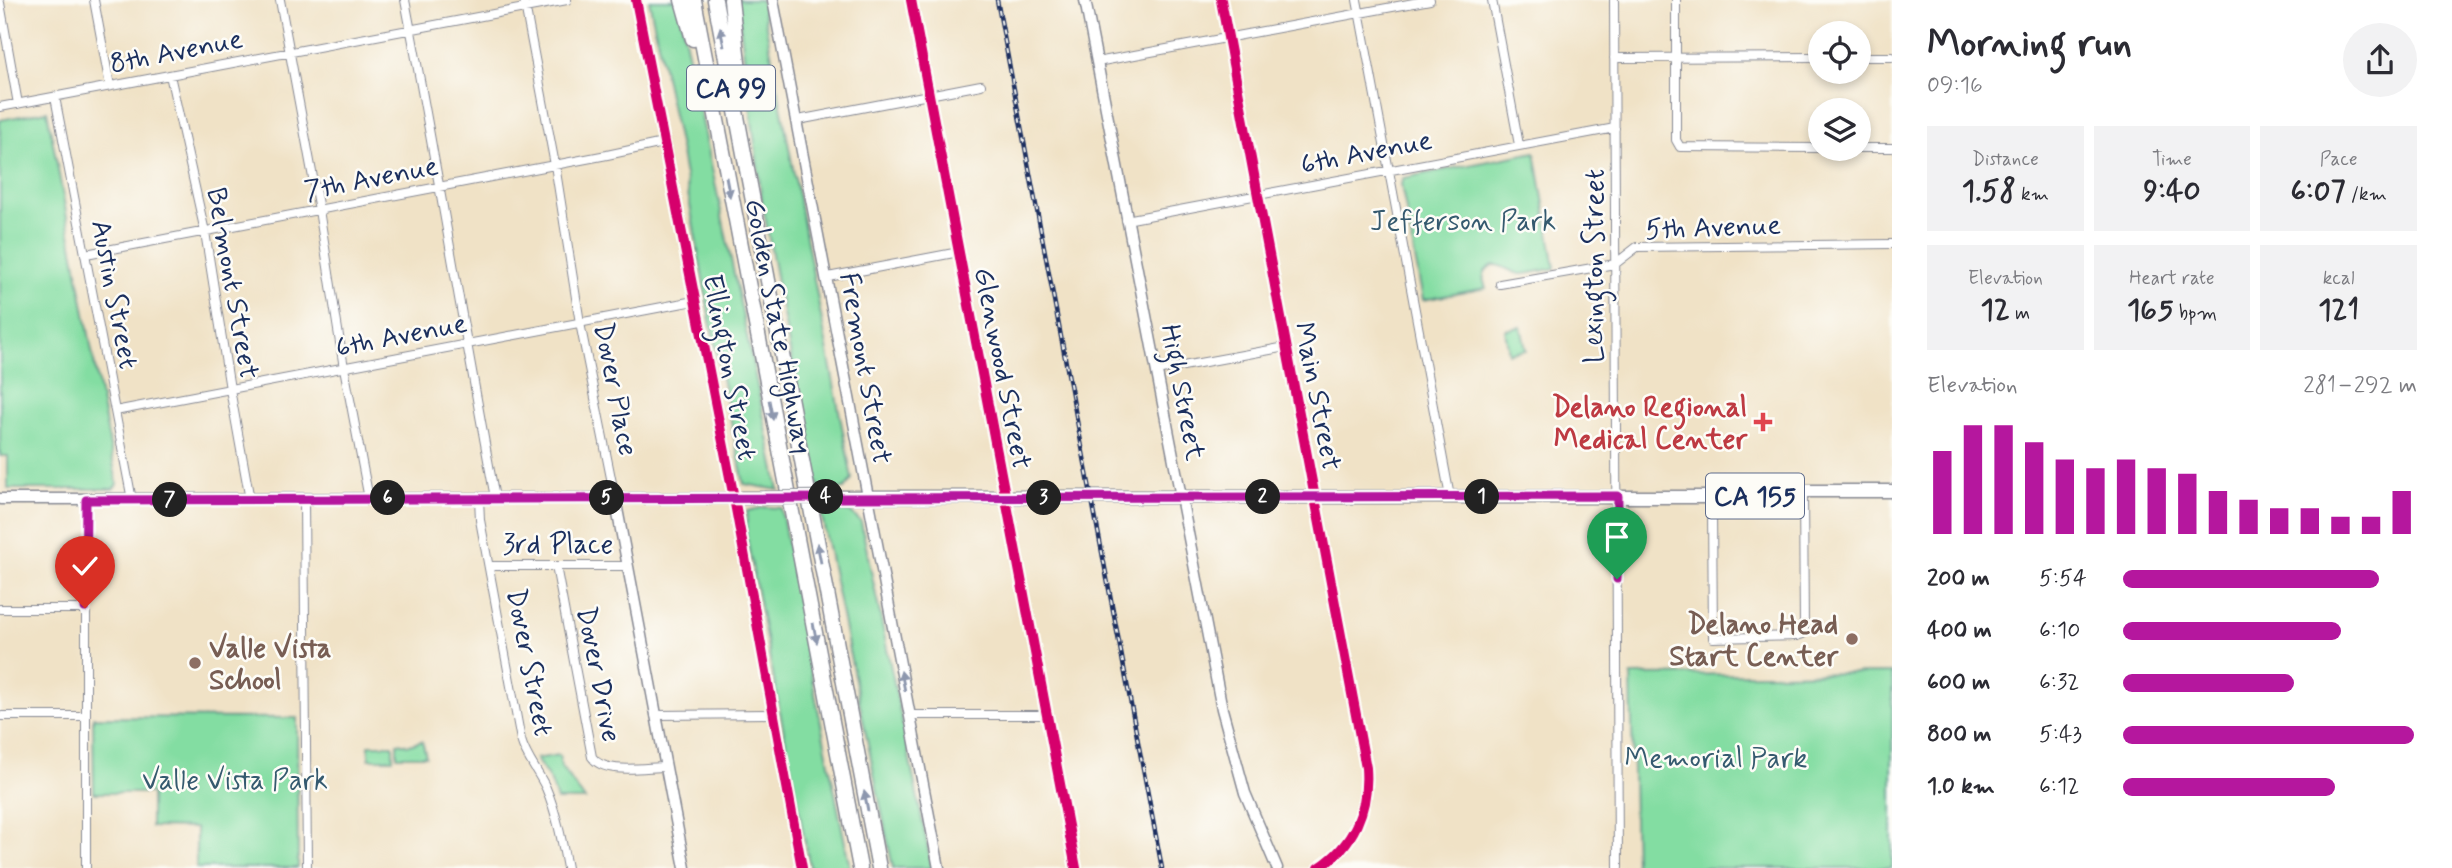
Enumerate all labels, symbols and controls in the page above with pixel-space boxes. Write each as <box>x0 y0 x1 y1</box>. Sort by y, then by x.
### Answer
text: Morning run <box>1927 20 2132 69</box>
street label: 8th Avenue <box>107 21 246 83</box>
map controls <box>1808 21 1871 161</box>
button: locate <box>1808 21 1871 84</box>
button: share <box>2343 23 2417 97</box>
one-way arrow <box>716 26 727 48</box>
road number: CA 99 <box>687 66 775 110</box>
text: 09:16 <box>1927 71 1983 101</box>
button: layers <box>1808 98 1871 161</box>
street label: 6th Avenue <box>1298 123 1435 184</box>
text: Distance <box>1972 147 2039 172</box>
text: Time <box>2152 147 2192 172</box>
text: Pace <box>2320 147 2358 172</box>
street label: 7th Avenue <box>301 148 442 211</box>
street label: Lexington Street <box>1577 169 1617 363</box>
text: 1.58 <box>1962 172 2016 211</box>
text: 9:40 <box>2143 172 2201 211</box>
text: 6:07 <box>2290 172 2346 211</box>
one-way arrow <box>723 176 734 198</box>
text: km <box>2016 182 2049 207</box>
text: /km <box>2346 182 2387 207</box>
street label: Belmont Street <box>196 185 267 382</box>
street label: Golden State Highway <box>733 196 820 458</box>
park label: Jefferson Park <box>1370 204 1556 241</box>
street label: 5th Avenue <box>1645 208 1782 249</box>
street label: Austin Street <box>81 217 146 372</box>
street label: Glenwood Street <box>964 264 1039 473</box>
text: Elevation <box>1968 266 2043 291</box>
text: Heart rate <box>2129 266 2215 291</box>
text: kcal <box>2323 266 2355 291</box>
street label: Fremont Street <box>829 270 900 467</box>
street label: Ellington Street <box>689 271 765 464</box>
text: 12 <box>1981 291 2010 330</box>
text: 165 <box>2127 291 2174 330</box>
text: 121 <box>2318 291 2359 330</box>
text: m <box>2010 301 2030 326</box>
text: bpm <box>2174 301 2217 326</box>
street label: 6th Avenue <box>333 306 470 367</box>
street label: Main Street <box>1284 319 1349 474</box>
street label: Dover Place <box>583 320 646 459</box>
street label: High Street <box>1147 321 1213 465</box>
text: Elevation <box>1927 371 2018 401</box>
text: 281–292 m <box>2303 371 2417 401</box>
place label: Delano Regional Medical Center <box>1552 390 1748 459</box>
one-way arrow <box>766 399 777 421</box>
marker: Delano Regional Medical Center <box>1753 412 1773 432</box>
road number: CA 155 <box>1706 474 1804 518</box>
pin: 6 <box>370 480 406 516</box>
pin: 5 <box>590 480 624 516</box>
pin: 4 <box>808 480 844 514</box>
pin: 3 <box>1026 480 1062 516</box>
pin: 2 <box>1246 480 1280 514</box>
pin: 1 <box>1464 480 1500 514</box>
pin: 7 <box>152 482 188 518</box>
text: 4 <box>820 484 831 509</box>
text: 2 <box>1258 484 1267 509</box>
text: 1 <box>1477 484 1486 509</box>
text: 6 <box>383 485 392 510</box>
text: 5 <box>601 485 612 510</box>
text: 3 <box>1039 485 1048 510</box>
text: 7 <box>164 487 175 512</box>
pin <box>1587 507 1647 579</box>
icon: arrive <box>1598 518 1636 556</box>
street label: 3rd Place <box>503 527 613 564</box>
pin <box>55 536 115 608</box>
one-way arrow <box>813 542 824 564</box>
icon: check <box>66 547 104 585</box>
text: 200 m <box>1927 564 1990 594</box>
text: 5:54 <box>2039 564 2087 594</box>
street label: Dover Street <box>496 586 561 739</box>
street label: Dover Drive <box>566 603 629 745</box>
place label: Delano Head Start Center <box>1669 607 1839 676</box>
text: 400 m <box>1927 616 1992 646</box>
text: 6:10 <box>2039 616 2080 646</box>
one-way arrow <box>809 622 820 644</box>
place label: Valle Vista School <box>209 631 331 700</box>
marker: Delano Head Start Center <box>1844 631 1860 647</box>
marker: Valle Vista School <box>187 655 203 671</box>
text: 600 m <box>1927 668 1990 698</box>
text: 6:32 <box>2039 668 2079 698</box>
one-way arrow <box>897 670 908 692</box>
text: 800 m <box>1927 720 1991 750</box>
text: 5:43 <box>2039 720 2082 750</box>
park label: Memorial Park <box>1625 741 1807 778</box>
park label: Valle Vista Park <box>142 763 328 800</box>
text: 1.0 km <box>1927 772 1995 802</box>
text: 6:12 <box>2039 772 2079 802</box>
one-way arrow <box>860 790 871 812</box>

